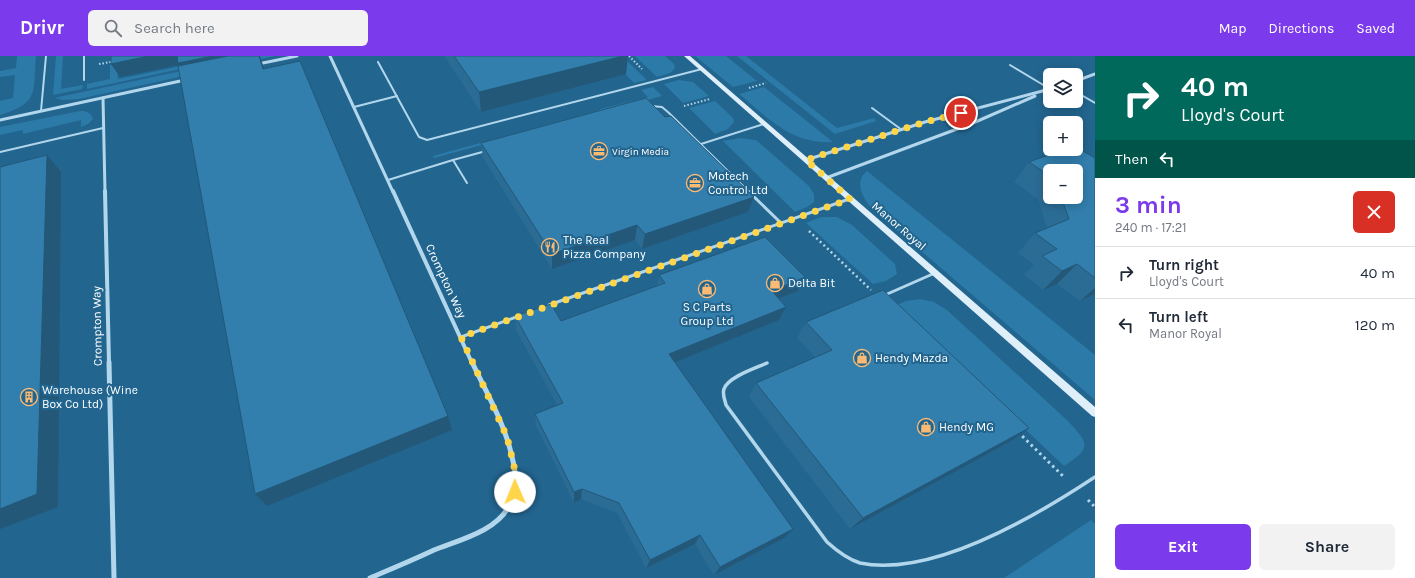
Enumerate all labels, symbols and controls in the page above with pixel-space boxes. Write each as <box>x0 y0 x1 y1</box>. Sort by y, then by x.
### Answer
search box <box>88 10 368 46</box>
text: Drivr <box>20 17 64 39</box>
icon: search <box>102 17 124 39</box>
text: Search here <box>134 19 215 37</box>
text: Map <box>1219 20 1247 37</box>
text: Directions <box>1269 20 1334 37</box>
text: Saved <box>1356 20 1395 37</box>
map controls <box>1043 68 1083 204</box>
button: layers <box>1043 68 1083 108</box>
text: 40 m <box>1181 70 1249 103</box>
icon: right <box>1115 72 1167 124</box>
pin <box>944 96 978 130</box>
icon: arrive <box>950 102 972 124</box>
text: Lloyd's Court <box>1181 104 1285 126</box>
button: + <box>1043 116 1083 156</box>
office icon: Virgin Media <box>589 141 609 161</box>
place label: Virgin Media <box>612 146 669 158</box>
icon: left <box>1156 148 1178 170</box>
text: Then <box>1115 150 1148 168</box>
button: − <box>1043 164 1083 204</box>
place label: Motech Control Ltd <box>708 169 768 197</box>
office icon: Motech Control Ltd <box>685 173 705 193</box>
text: 3 min <box>1115 191 1182 219</box>
button: close <box>1353 191 1395 233</box>
street label: Manor Royal <box>869 199 929 253</box>
text: 240 m · 17:21 <box>1115 220 1186 235</box>
place label: The Real Pizza Company <box>563 233 646 261</box>
restaurant icon: The Real Pizza Company <box>540 237 560 257</box>
street label: Crompton Way <box>423 242 469 321</box>
text: Turn right <box>1149 256 1219 274</box>
icon: right <box>1115 262 1137 284</box>
text: 40 m <box>1360 264 1395 282</box>
shop icon: Delta Bit <box>765 273 785 293</box>
text: Lloyd's Court <box>1149 274 1224 289</box>
place label: Delta Bit <box>788 276 835 290</box>
shop icon: S C Parts Group Ltd <box>697 279 717 299</box>
street label: Crompton Way <box>89 285 105 366</box>
place label: S C Parts Group Ltd <box>681 300 734 328</box>
text: Turn left <box>1149 308 1208 326</box>
icon: left <box>1115 314 1137 336</box>
text: 120 m <box>1355 316 1395 334</box>
text: Manor Royal <box>1149 326 1222 341</box>
shop icon: Hendy Mazda <box>852 348 872 368</box>
place label: Hendy Mazda <box>875 351 948 365</box>
place label: Warehouse (Wine Box Co Ltd) <box>42 383 138 411</box>
building icon: Warehouse (Wine Box Co Ltd) <box>19 387 39 407</box>
shop icon: Hendy MG <box>916 417 936 437</box>
place label: Hendy MG <box>939 420 994 434</box>
position arrow <box>494 471 536 513</box>
button: Exit <box>1115 524 1251 570</box>
button: Share <box>1259 524 1395 570</box>

